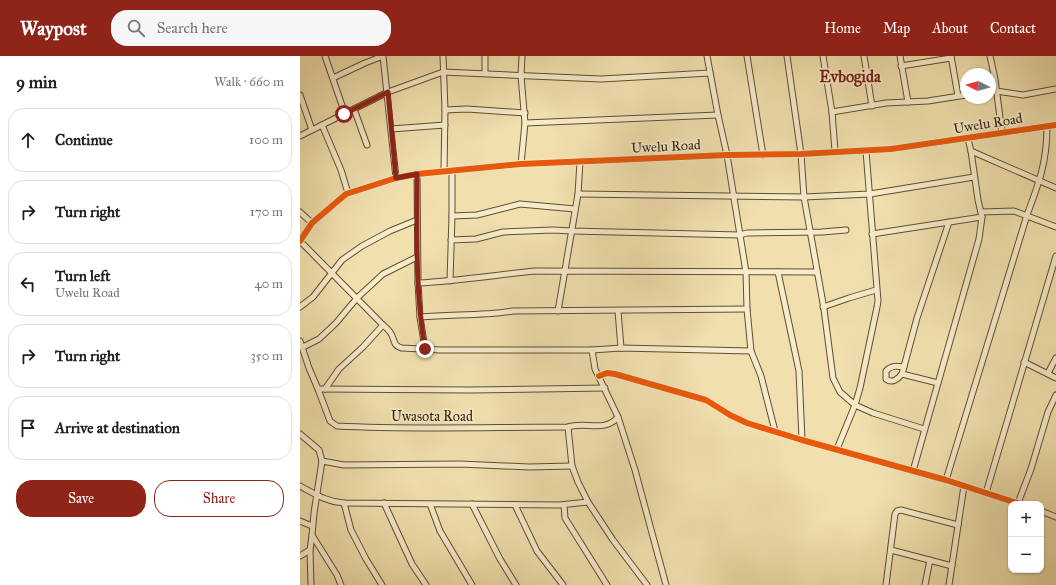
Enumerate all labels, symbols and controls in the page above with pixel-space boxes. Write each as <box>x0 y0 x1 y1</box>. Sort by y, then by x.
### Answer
search box <box>111 10 391 46</box>
text: Waypost <box>20 17 87 40</box>
icon: search <box>125 17 147 39</box>
text: Search here <box>157 19 228 37</box>
text: Home <box>824 20 861 37</box>
text: Map <box>883 20 910 37</box>
text: About <box>932 20 968 37</box>
text: Contact <box>990 20 1036 37</box>
district label: Evbogida <box>819 67 882 87</box>
north arrow <box>960 68 996 104</box>
text: 9 min <box>16 72 57 93</box>
text: Walk · 660 m <box>214 74 284 90</box>
route start <box>335 105 353 123</box>
street label: Uwelu Road <box>952 110 1024 137</box>
icon: ahead <box>17 129 39 151</box>
text: Continue <box>55 131 113 149</box>
text: 100 m <box>249 132 283 148</box>
street label: Uwelu Road <box>631 136 701 157</box>
icon: right <box>17 201 39 223</box>
text: Turn right <box>55 203 120 221</box>
text: 170 m <box>250 204 283 220</box>
text: Turn left <box>55 267 111 285</box>
icon: left <box>17 273 39 295</box>
text: 40 m <box>254 276 283 292</box>
text: Uwelu Road <box>55 285 120 301</box>
route end <box>416 340 434 358</box>
icon: right <box>17 345 39 367</box>
text: Turn right <box>55 347 120 365</box>
text: 350 m <box>250 348 283 364</box>
street label: Uwasota Road <box>391 408 473 425</box>
icon: arrive <box>17 417 39 439</box>
text: Arrive at destination <box>55 419 180 437</box>
button: Save <box>16 480 146 517</box>
button: Share <box>154 480 284 517</box>
map controls <box>1008 501 1044 573</box>
button: + <box>1008 501 1044 537</box>
button: − <box>1008 537 1044 573</box>

